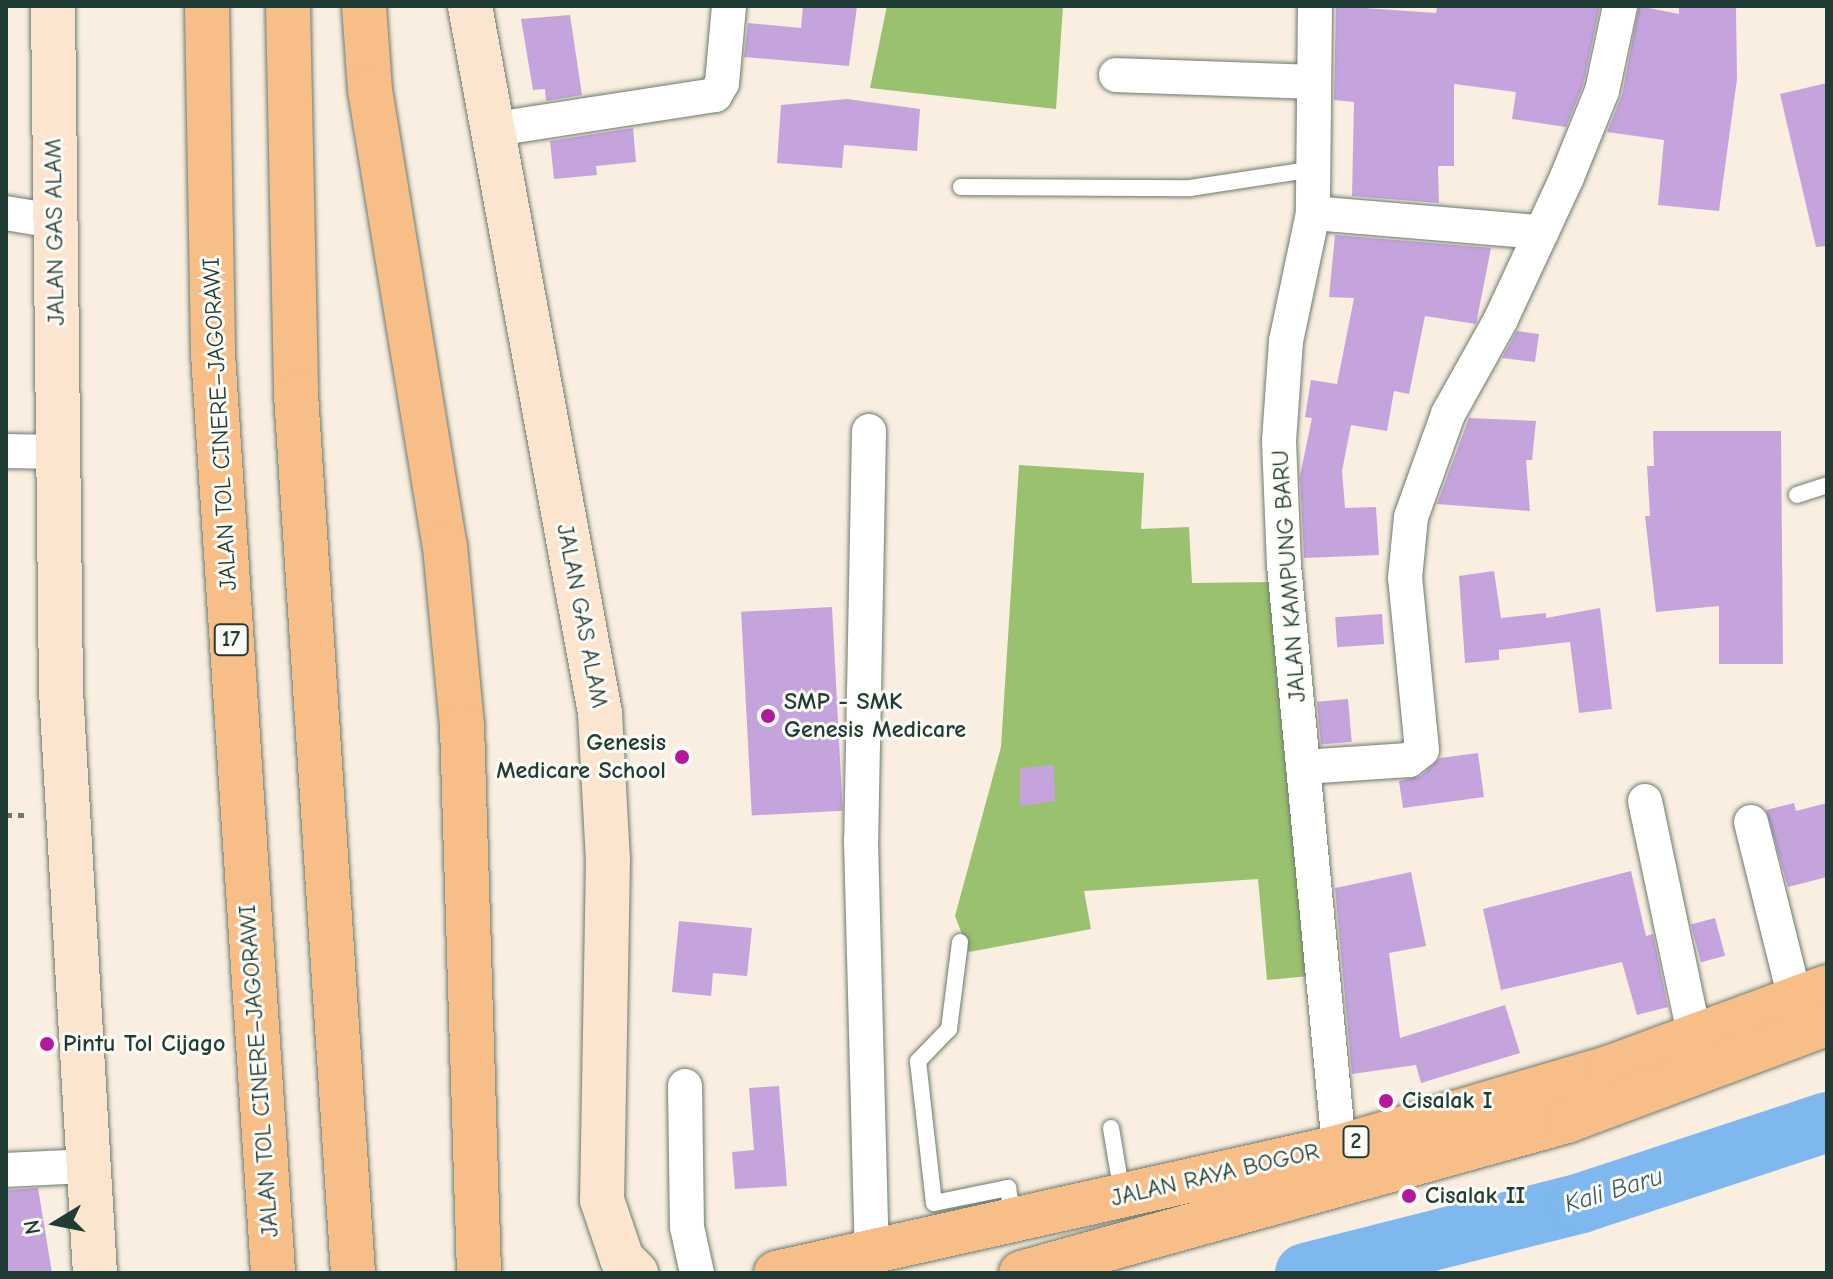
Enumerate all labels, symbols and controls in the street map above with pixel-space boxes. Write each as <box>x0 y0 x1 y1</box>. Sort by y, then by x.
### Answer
street label: JALAN GAS ALAM <box>39 138 71 326</box>
street label: JALAN TOL CINERE–JAGORAWI <box>197 257 243 591</box>
street label: JALAN KAMPUNG BARU <box>1266 449 1312 703</box>
street label: JALAN GAS ALAM <box>550 521 614 711</box>
road number: 17 <box>213 622 249 658</box>
place label: SMP - SMK Genesis Medicare <box>784 688 966 744</box>
marker: SMP - SMK Genesis Medicare <box>759 707 777 725</box>
place label: Genesis Medicare School <box>496 729 666 785</box>
marker: Genesis Medicare School <box>673 748 691 766</box>
street label: JALAN TOL CINERE–JAGORAWI <box>233 904 285 1238</box>
place label: Pintu Tol Cijago <box>63 1030 226 1058</box>
marker: Pintu Tol Cijago <box>38 1035 56 1053</box>
place label: Cisalak I <box>1402 1087 1492 1115</box>
marker: Cisalak I <box>1377 1092 1395 1110</box>
road number: 2 <box>1342 1124 1370 1160</box>
street label: JALAN RAYA BOGOR <box>1108 1137 1322 1213</box>
water label: Kali Baru <box>1561 1161 1667 1221</box>
place label: Cisalak II <box>1425 1182 1525 1210</box>
north arrow <box>16 1183 96 1263</box>
marker: Cisalak II <box>1400 1187 1418 1205</box>
text: N <box>18 1218 46 1237</box>

